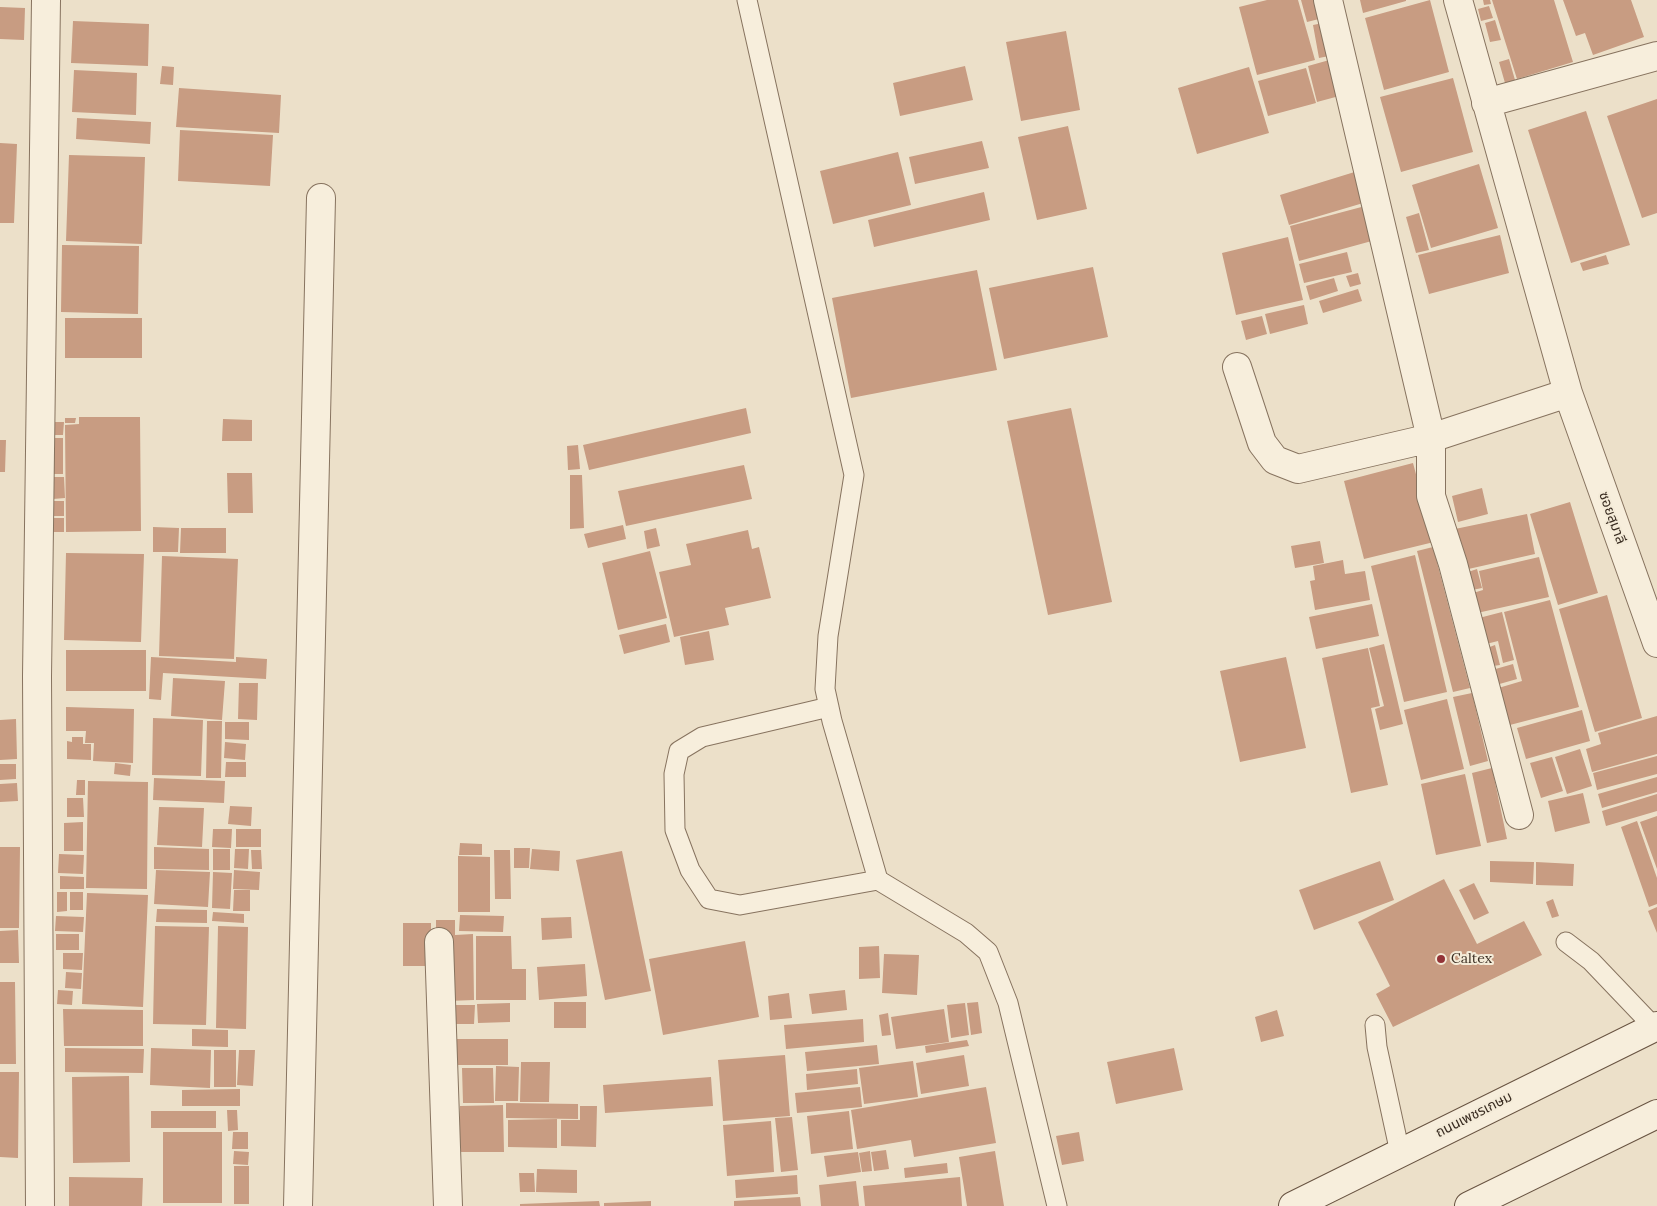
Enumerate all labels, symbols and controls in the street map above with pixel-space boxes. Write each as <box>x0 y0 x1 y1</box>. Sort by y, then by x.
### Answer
street label: ซอยสุมาลี <box>1595 490 1629 546</box>
place label: Caltex <box>1451 951 1492 967</box>
marker: Caltex <box>1435 953 1447 965</box>
street label: ถนนเพชรเกษม <box>1433 1088 1515 1142</box>

